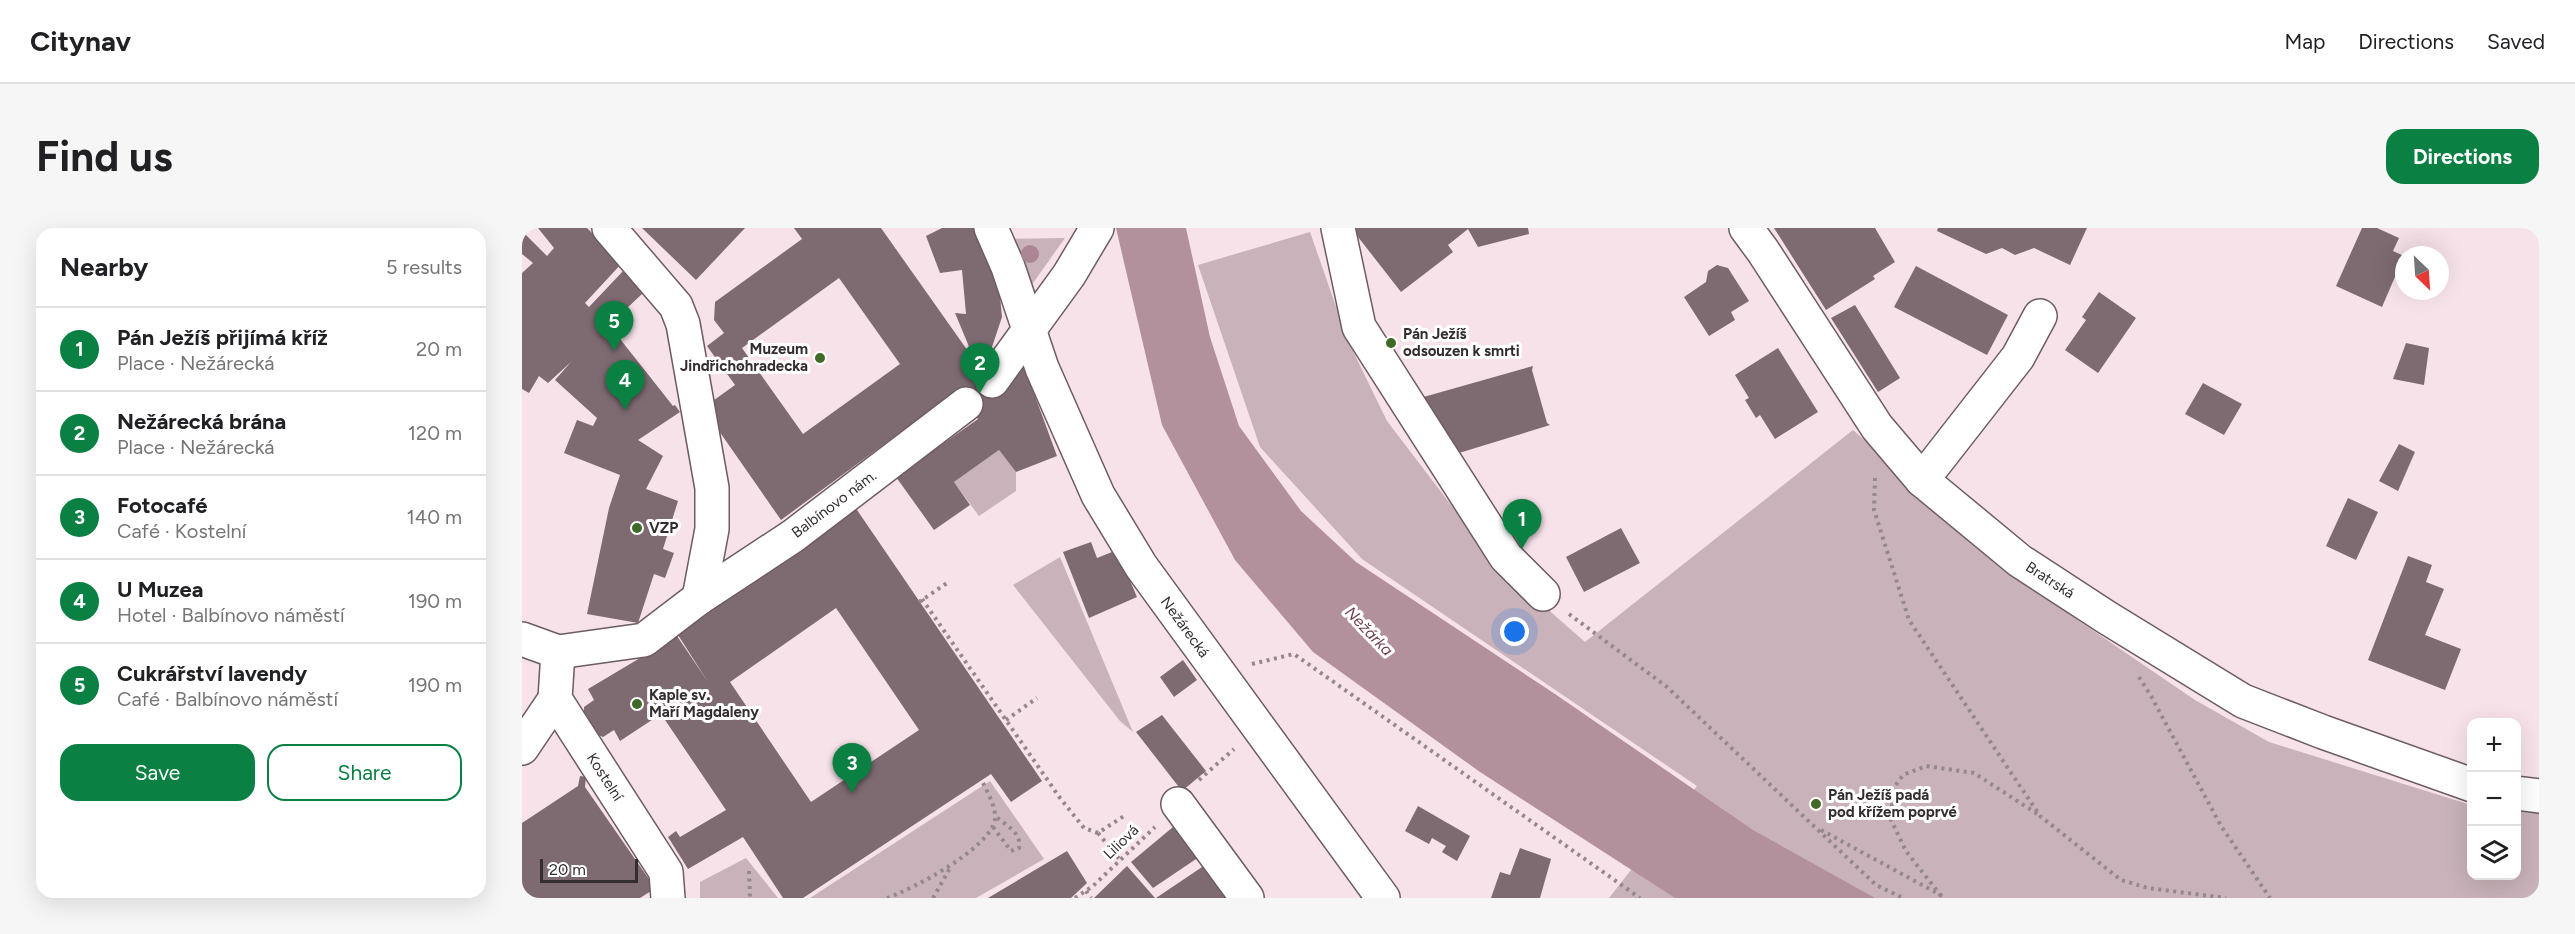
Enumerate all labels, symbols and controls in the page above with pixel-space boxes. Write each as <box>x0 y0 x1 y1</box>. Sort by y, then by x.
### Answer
text: Citynav <box>30 24 131 58</box>
text: Map <box>2284 29 2325 54</box>
text: Directions <box>2358 29 2454 54</box>
text: Saved <box>2487 29 2545 54</box>
button: Directions <box>2386 129 2539 184</box>
text: Find us <box>36 131 173 182</box>
north arrow <box>2395 246 2449 300</box>
text: Nearby <box>60 251 148 283</box>
text: 5 results <box>386 255 462 279</box>
pin: 5 <box>594 302 634 351</box>
text: Pán Ježíš přijímá kříž <box>117 324 328 351</box>
place label: Pán Ježíš odsouzen k smrti <box>1403 325 1520 360</box>
marker: Pán Ježíš odsouzen k smrti <box>1384 336 1398 350</box>
text: 1 <box>75 337 84 361</box>
text: 20 m <box>416 337 462 361</box>
place label: Muzeum Jindřichohradecka <box>680 340 808 375</box>
pin: 2 <box>960 344 1000 393</box>
text: Place · Nežárecká <box>117 351 274 375</box>
marker: Muzeum Jindřichohradecka <box>813 351 827 365</box>
pin: 4 <box>606 360 644 410</box>
text: Nežárecká brána <box>117 408 286 435</box>
text: 2 <box>74 421 85 445</box>
text: 120 m <box>408 421 462 445</box>
text: Place · Nežárecká <box>117 435 274 459</box>
street label: Balbínovo nám. <box>788 466 880 542</box>
text: Fotocafé <box>117 492 208 519</box>
pin: 1 <box>1502 500 1542 549</box>
text: 3 <box>74 505 85 529</box>
text: 140 m <box>407 505 462 529</box>
text: Café · Kostelní <box>117 519 246 543</box>
place label: VZP <box>649 519 678 537</box>
marker: VZP <box>630 521 644 535</box>
street label: Bratrská <box>2022 558 2078 602</box>
text: U Muzea <box>117 576 203 603</box>
text: 4 <box>73 589 86 613</box>
text: 190 m <box>408 589 462 613</box>
street label: Nežárecká <box>1157 593 1213 661</box>
text: Hotel · Balbínovo náměstí <box>117 603 345 627</box>
water label: Nežárka <box>1341 603 1397 659</box>
your location <box>1500 617 1529 646</box>
text: Cukrářství lavendy <box>117 660 307 687</box>
text: 5 <box>74 673 85 697</box>
text: 190 m <box>408 673 462 697</box>
place label: Kaple sv. Maří Magdaleny <box>649 686 759 721</box>
text: Café · Balbínovo náměstí <box>117 687 338 711</box>
marker: Kaple sv. Maří Magdaleny <box>630 697 644 711</box>
map controls <box>2467 718 2521 880</box>
button: + <box>2467 718 2521 772</box>
button: Save <box>60 744 255 801</box>
button: Share <box>267 744 462 801</box>
pin: 3 <box>832 744 872 793</box>
street label: Kostelní <box>583 750 628 806</box>
button: − <box>2467 772 2521 826</box>
place label: Pán Ježíš padá pod křížem poprvé <box>1828 786 1958 821</box>
marker: Pán Ježíš padá pod křížem poprvé <box>1809 797 1823 811</box>
street label: Liliová <box>1100 821 1142 863</box>
button: layers <box>2467 826 2521 880</box>
scale bar <box>540 856 638 884</box>
text: 20 m <box>549 860 586 879</box>

